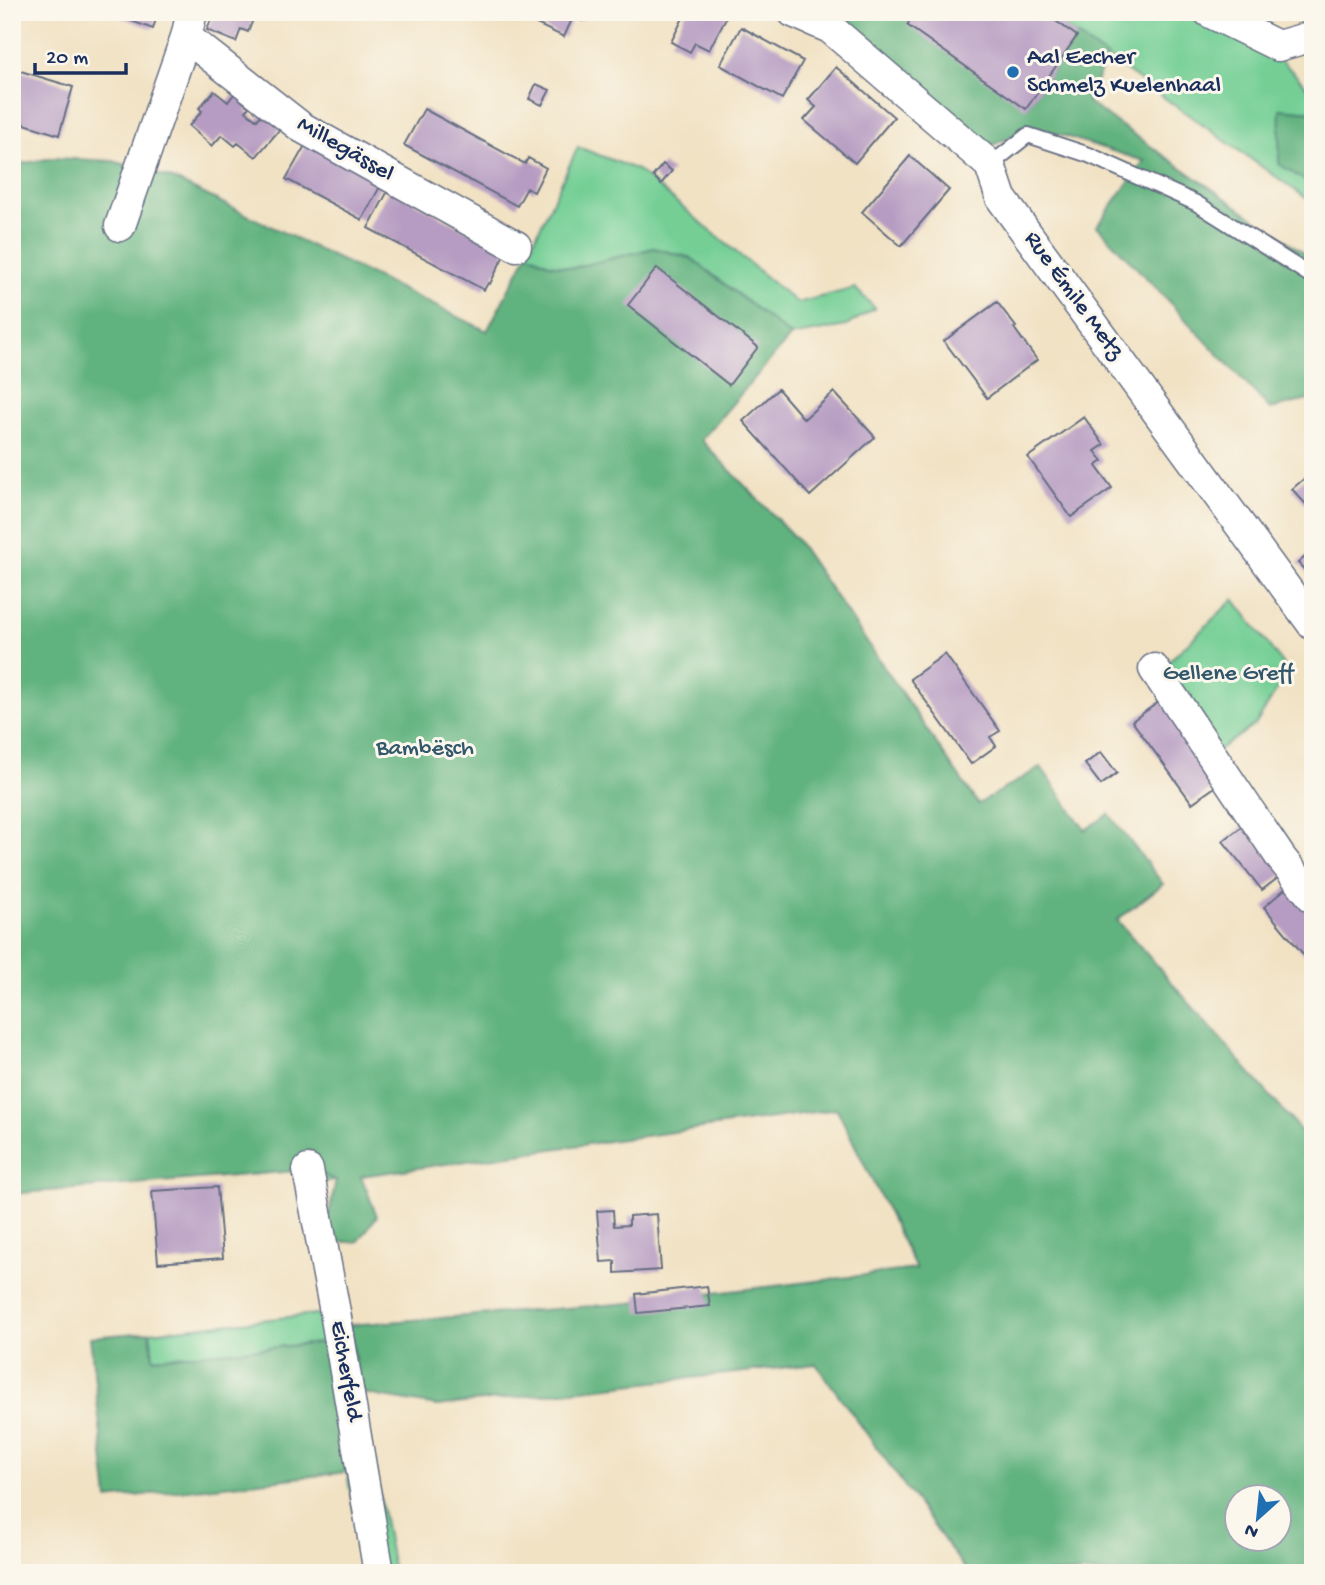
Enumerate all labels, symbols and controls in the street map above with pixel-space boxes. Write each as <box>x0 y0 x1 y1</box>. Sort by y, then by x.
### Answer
scale bar <box>35 32 126 76</box>
place label: Aal Eecher Schmelz Kuelenhaal <box>1027 44 1221 101</box>
text: 20 m <box>46 47 88 72</box>
marker: Aal Eecher Schmelz Kuelenhaal <box>1005 64 1021 80</box>
street label: Millegässel <box>291 111 399 189</box>
street label: Rue Émile Metz <box>1017 226 1130 367</box>
park label: Gellene Greff <box>1163 660 1295 689</box>
park label: Bambësch <box>375 735 474 764</box>
street label: Eicherfeld <box>322 1319 368 1425</box>
north arrow <box>1224 1484 1294 1554</box>
text: N <box>1241 1517 1263 1543</box>

